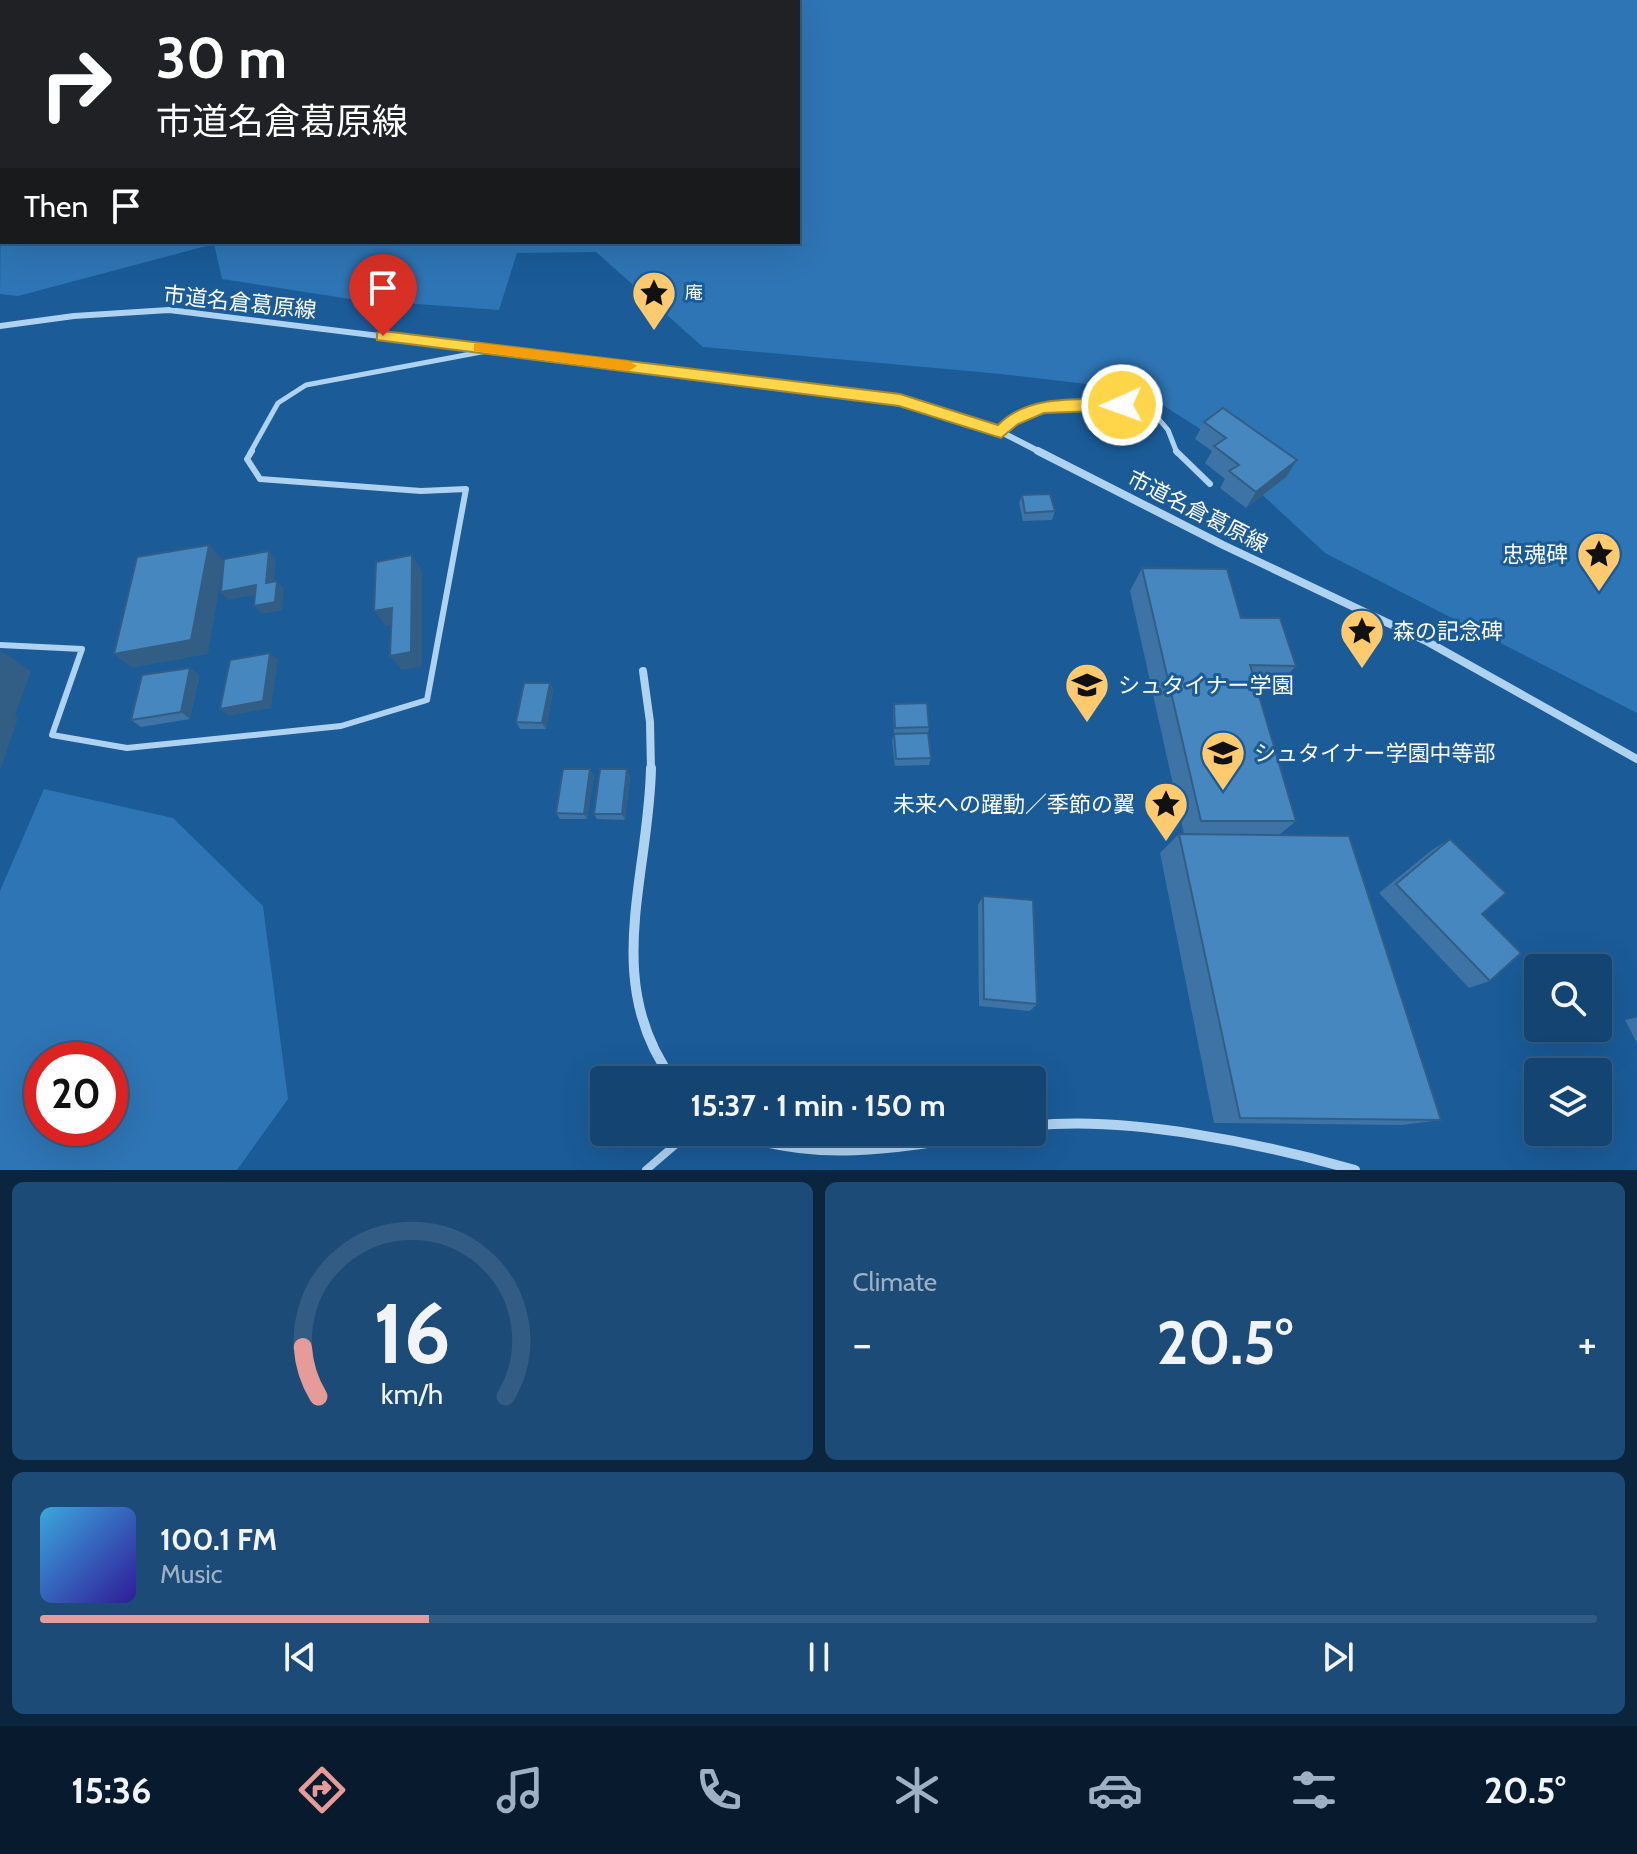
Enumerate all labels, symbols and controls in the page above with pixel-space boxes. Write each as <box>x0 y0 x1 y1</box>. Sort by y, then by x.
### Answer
text: 30 m <box>156 24 287 92</box>
icon: right <box>24 32 128 136</box>
text: 市道名倉葛原線 <box>156 99 408 143</box>
icon: arrive <box>104 184 148 228</box>
text: Then <box>24 188 88 225</box>
pin <box>349 254 417 336</box>
icon: arrive <box>361 266 405 310</box>
place icon: 庵 <box>630 269 678 332</box>
street label: 市道名倉葛原線 <box>162 281 318 324</box>
place label: 庵 <box>685 282 703 304</box>
position arrow <box>1080 363 1164 447</box>
street label: 市道名倉葛原線 <box>1123 464 1273 558</box>
place icon: 忠魂碑 <box>1575 530 1623 593</box>
place label: 忠魂碑 <box>1502 541 1568 568</box>
place icon: 森の記念碑 <box>1338 607 1386 670</box>
place label: 森の記念碑 <box>1393 618 1503 645</box>
school or university icon: シュタイナー学園 <box>1063 661 1111 724</box>
place label: シュタイナー学園 <box>1118 672 1294 699</box>
school or university icon: シュタイナー学園中等部 <box>1199 729 1247 792</box>
place label: シュタイナー学園中等部 <box>1254 740 1496 767</box>
place icon: 未来への躍動／季節の翼 <box>1142 780 1190 843</box>
place label: 未来への躍動／季節の翼 <box>893 791 1135 818</box>
map controls <box>1524 954 1612 1146</box>
button: search <box>1524 954 1612 1042</box>
speed limit sign: 20 <box>24 1042 128 1146</box>
button: layers <box>1524 1058 1612 1146</box>
text: 15:37 · 1 min · 150 m <box>690 1087 946 1124</box>
text: Climate <box>853 1266 937 1298</box>
text: 16 <box>374 1283 451 1384</box>
text: 20.5° <box>1157 1306 1293 1379</box>
text: − <box>853 1317 872 1370</box>
text: + <box>1578 1317 1597 1370</box>
text: km/h <box>381 1376 444 1411</box>
text: 100.1 FM <box>160 1521 277 1558</box>
text: Music <box>160 1558 223 1590</box>
icon: previous <box>278 1635 322 1679</box>
icon: pause <box>797 1635 841 1679</box>
icon: next <box>1316 1635 1360 1679</box>
icon: directions <box>294 1762 350 1818</box>
icon: music <box>492 1762 548 1818</box>
icon: phone <box>691 1762 747 1818</box>
icon: climate <box>889 1762 945 1818</box>
icon: car <box>1087 1762 1143 1818</box>
icon: filters <box>1286 1762 1342 1818</box>
text: 15:36 <box>71 1768 151 1812</box>
text: 20.5° <box>1484 1768 1566 1812</box>

